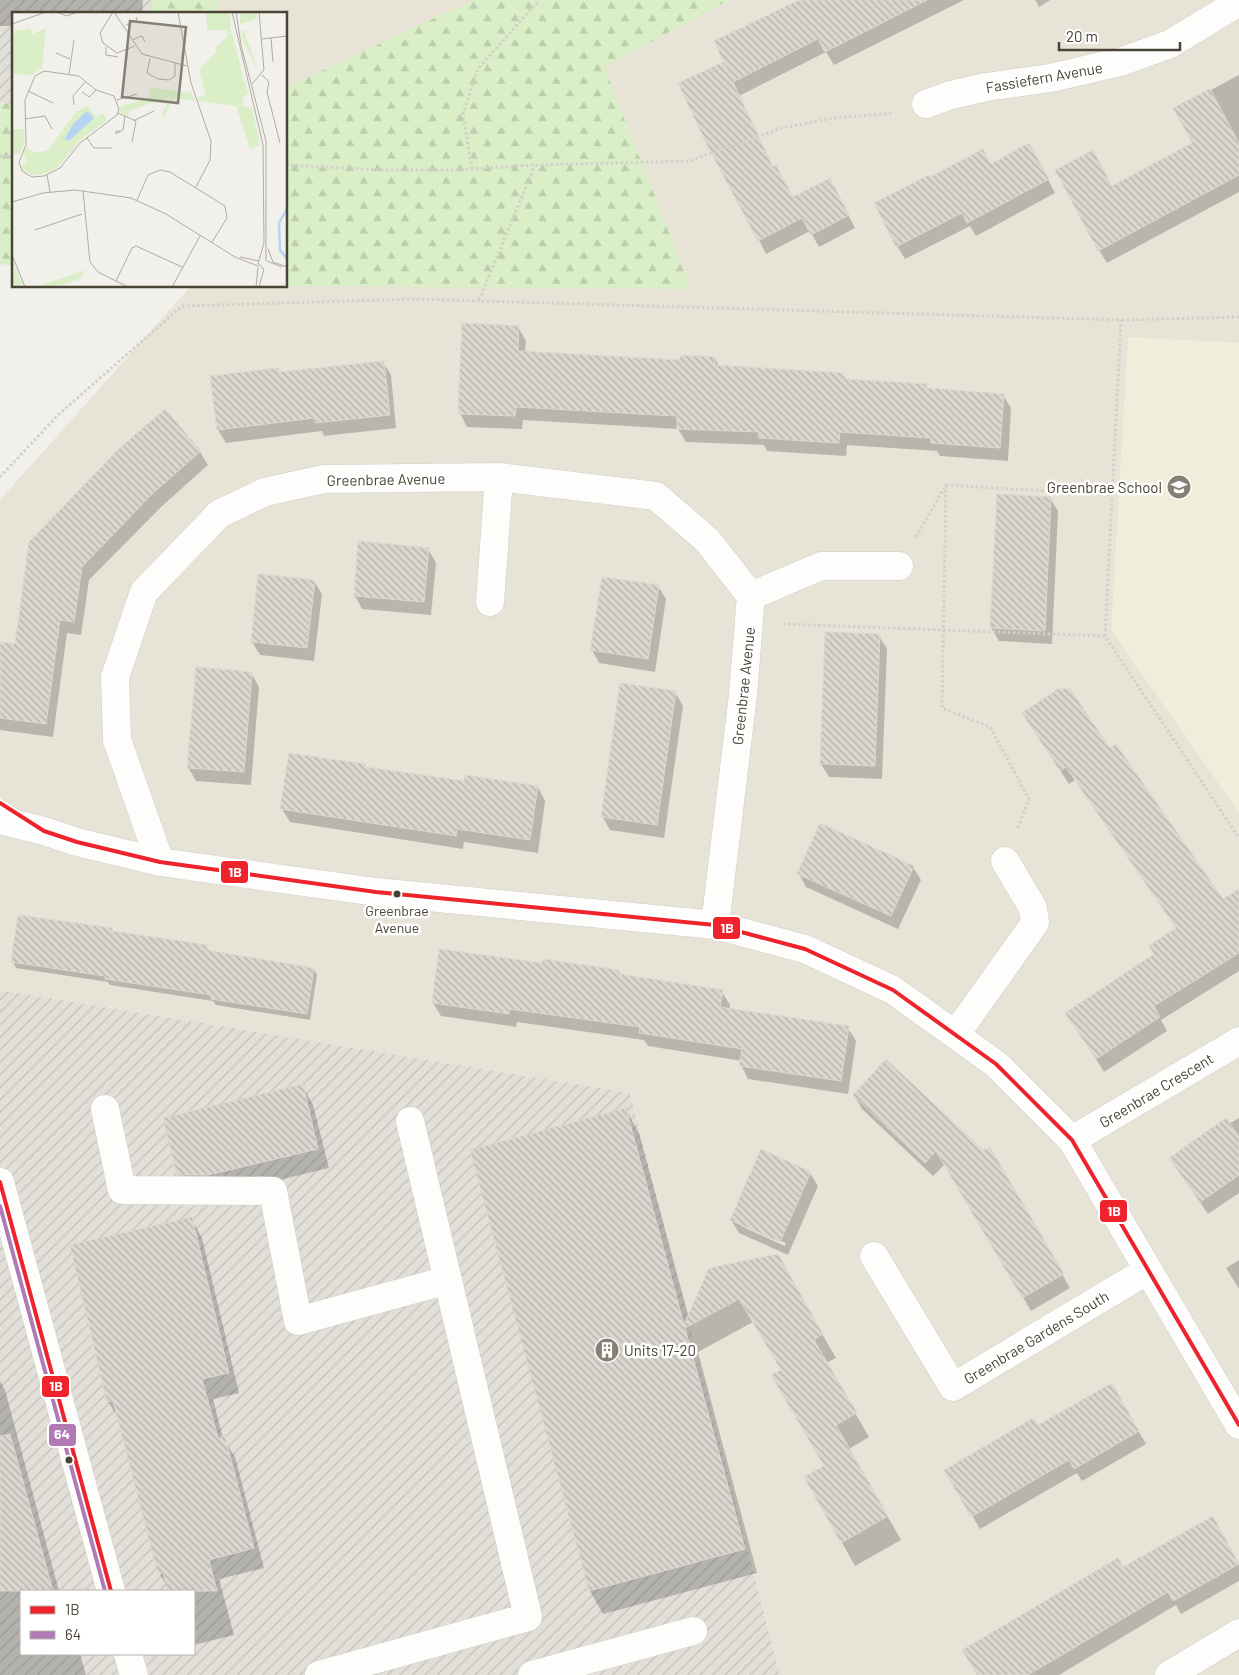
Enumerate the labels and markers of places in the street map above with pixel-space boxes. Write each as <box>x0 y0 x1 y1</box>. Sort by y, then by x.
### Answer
school or university icon: Greenbrae School <box>1166 474 1192 500</box>
place label: Greenbrae School <box>1047 478 1162 496</box>
marker: Greenbrae Avenue <box>392 889 402 899</box>
place label: Greenbrae Avenue <box>365 902 429 936</box>
building icon: Units 17-20 <box>594 1337 620 1363</box>
place label: Units 17-20 <box>624 1341 696 1359</box>
unlabelled marker <box>64 1455 74 1465</box>

